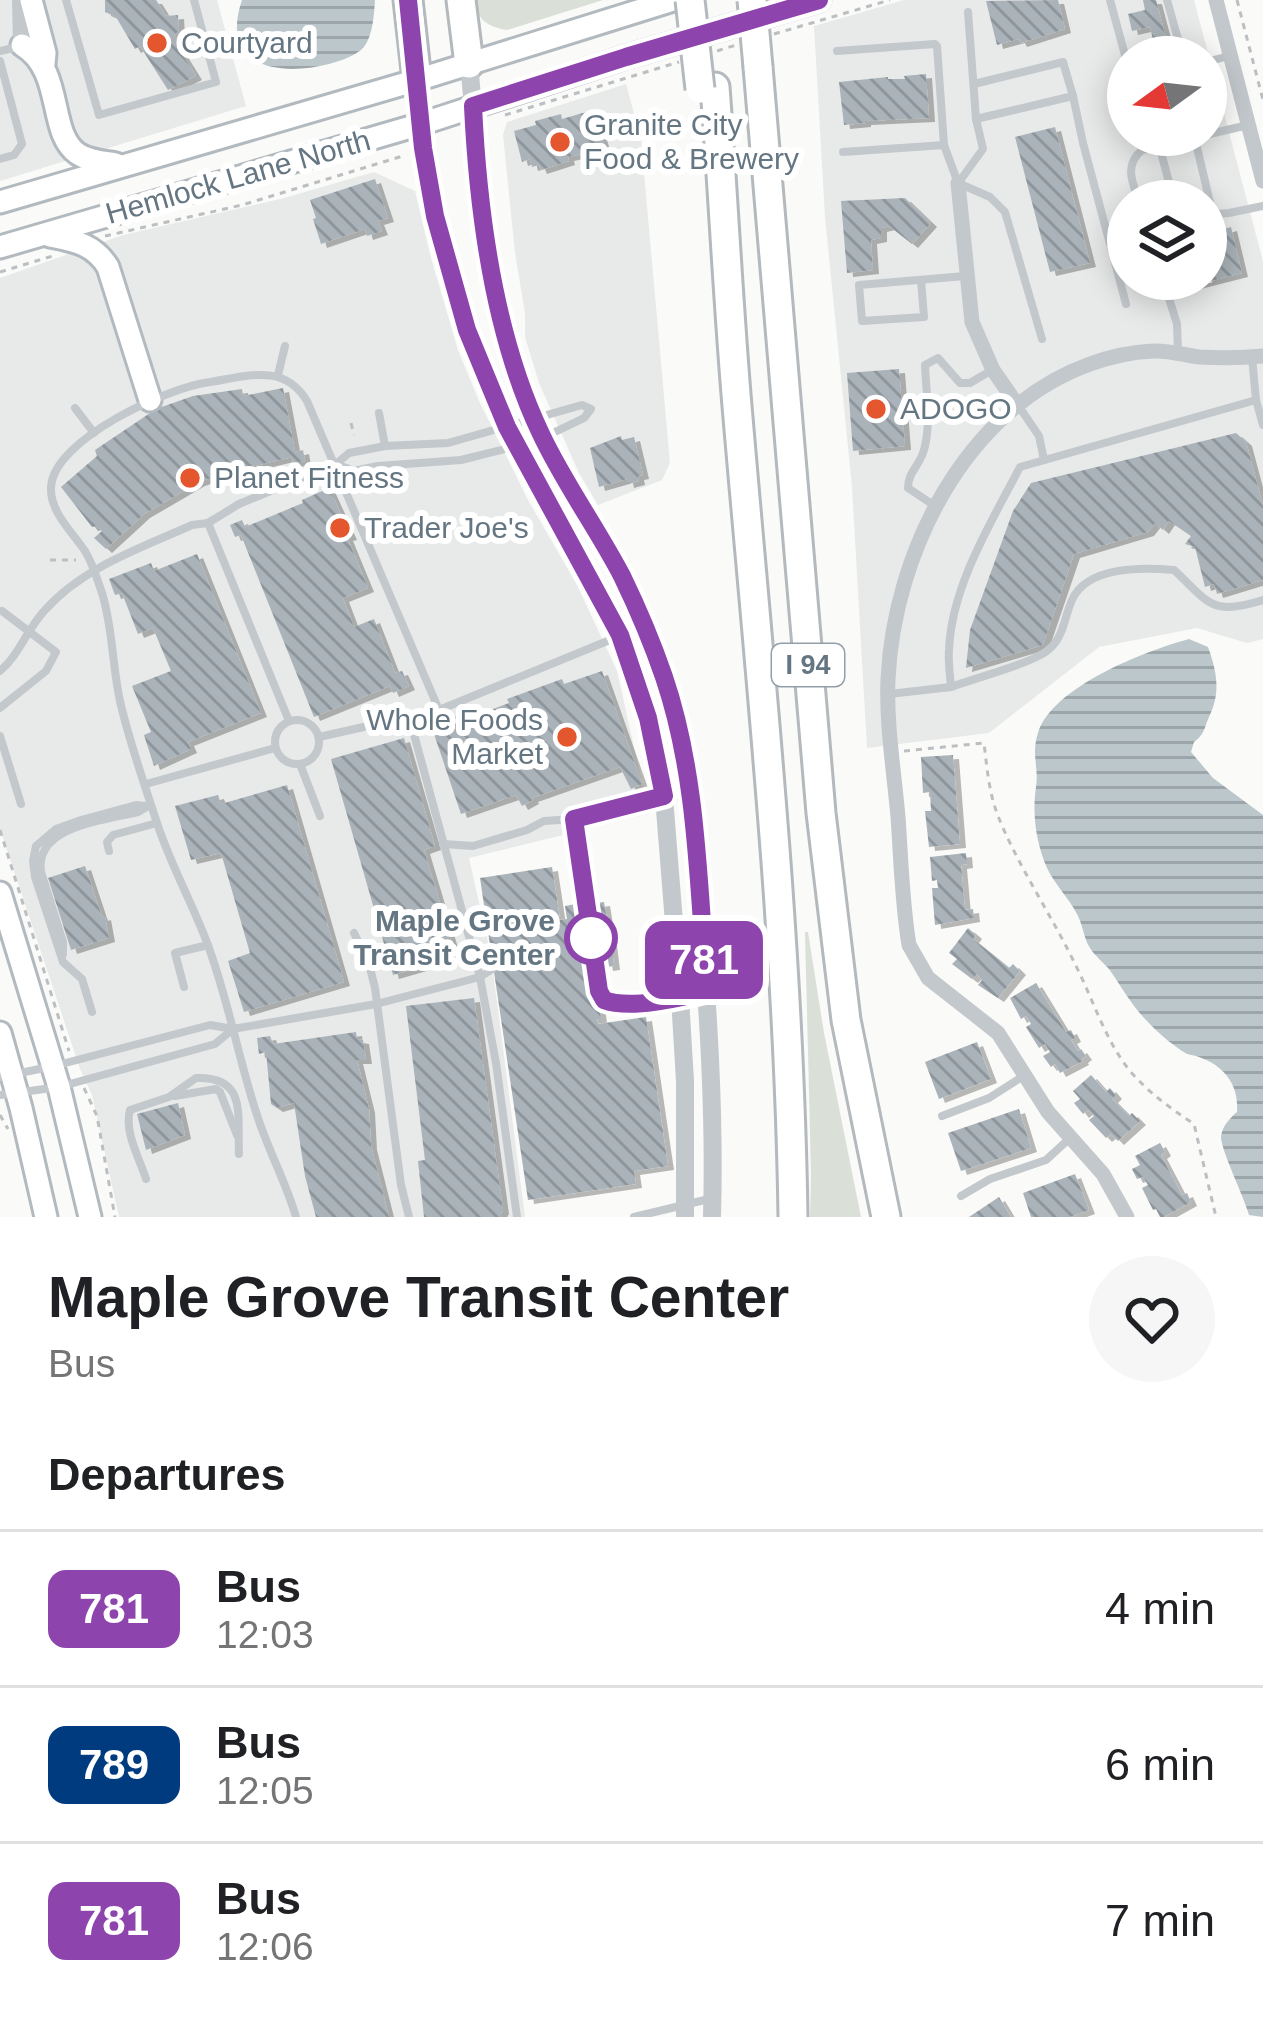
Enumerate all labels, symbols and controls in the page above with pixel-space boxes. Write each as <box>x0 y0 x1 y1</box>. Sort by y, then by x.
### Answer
place label: Courtyard <box>181 26 313 59</box>
marker: Courtyard <box>144 30 170 56</box>
north arrow <box>1107 36 1227 156</box>
map controls <box>1107 36 1227 300</box>
place label: Granite City Food & Brewery <box>584 108 799 175</box>
street label: Hemlock Lane North <box>102 123 374 230</box>
marker: Granite City Food & Brewery <box>547 129 573 155</box>
button: layers <box>1107 180 1227 300</box>
place label: ADOGO <box>900 392 1012 425</box>
marker: ADOGO <box>863 396 889 422</box>
place label: Planet Fitness <box>214 461 404 494</box>
marker: Planet Fitness <box>177 465 203 491</box>
place label: Trader Joe's <box>364 511 529 544</box>
marker: Trader Joe's <box>327 515 353 541</box>
road number: I 94 <box>772 644 844 686</box>
place label: Whole Foods Market <box>366 703 544 770</box>
marker: Whole Foods Market <box>554 724 580 750</box>
place label: Maple Grove Transit Center <box>353 904 555 971</box>
marker: Maple Grove Transit Center <box>566 913 616 963</box>
line badge: 781 <box>635 921 773 999</box>
text: 781 <box>669 936 739 983</box>
button: heart <box>1089 1256 1215 1382</box>
text: Maple Grove Transit Center <box>48 1265 789 1329</box>
text: Bus <box>48 1342 115 1385</box>
text: Departures <box>48 1449 286 1500</box>
text: Bus <box>216 1561 301 1612</box>
text: 4 min <box>1105 1583 1215 1634</box>
text: 781 <box>79 1585 149 1632</box>
text: 12:03 <box>216 1613 314 1656</box>
text: Bus <box>216 1717 301 1768</box>
text: 6 min <box>1105 1739 1215 1790</box>
text: 789 <box>79 1741 149 1788</box>
text: 12:05 <box>216 1769 314 1812</box>
text: Bus <box>216 1873 301 1924</box>
text: 7 min <box>1105 1895 1215 1946</box>
text: 781 <box>79 1897 149 1944</box>
text: 12:06 <box>216 1925 314 1968</box>

